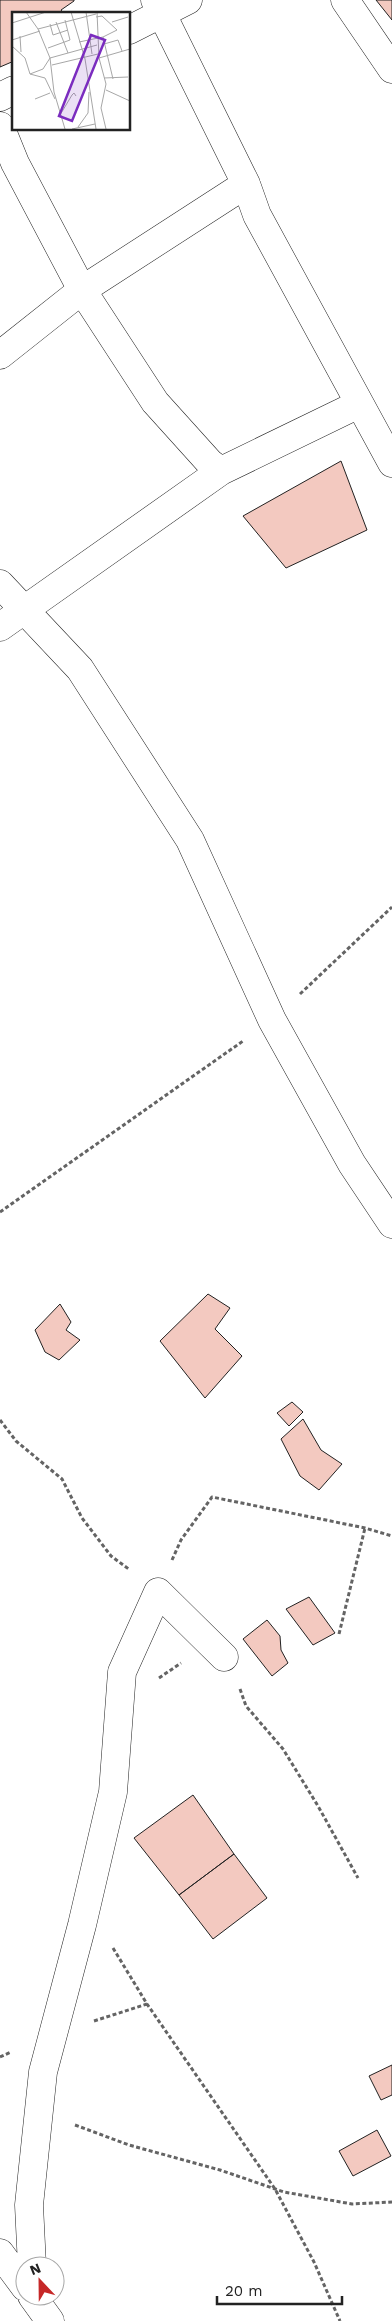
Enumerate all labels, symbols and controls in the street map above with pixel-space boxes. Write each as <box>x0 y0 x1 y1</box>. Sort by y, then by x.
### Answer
inset map <box>12 12 130 130</box>
north arrow <box>15 2256 65 2306</box>
text: N <box>27 2260 43 2278</box>
scale bar <box>217 2274 342 2306</box>
text: 20 m <box>225 2282 263 2300</box>

